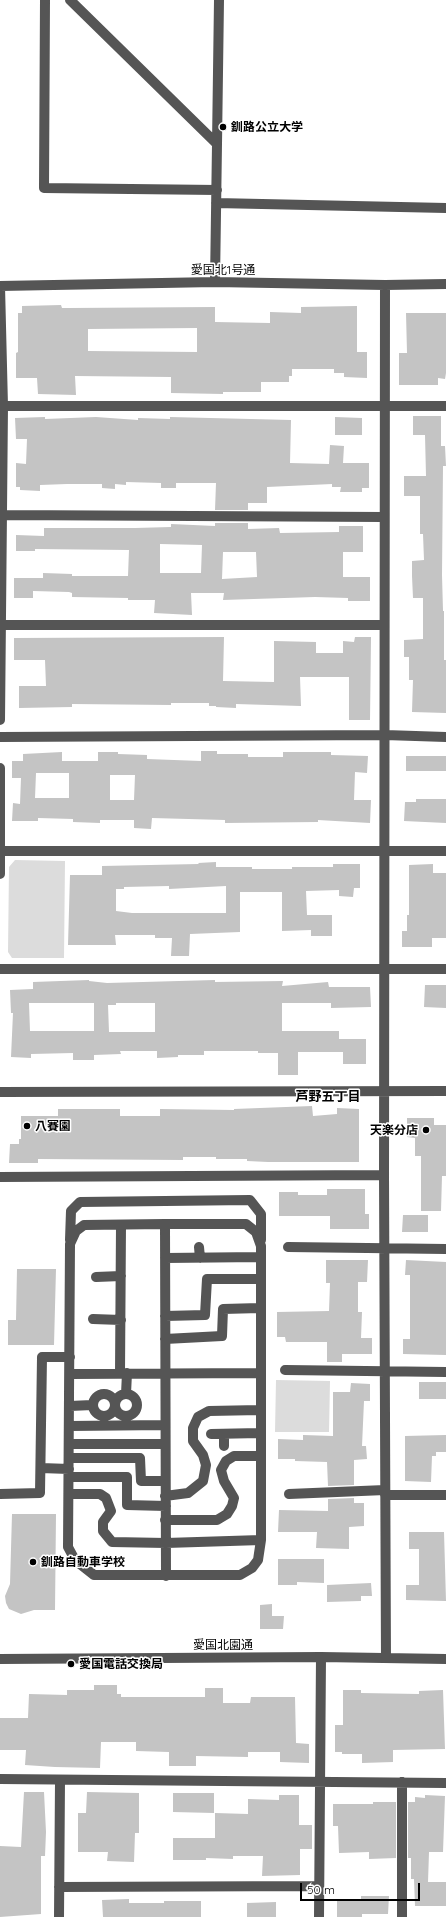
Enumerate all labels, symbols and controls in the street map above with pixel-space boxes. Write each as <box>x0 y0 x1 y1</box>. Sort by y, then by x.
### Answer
place label: 釧路公立大学 <box>231 120 303 134</box>
marker: 釧路公立大学 <box>218 122 228 132</box>
street label: 愛国北1号通 <box>191 263 255 277</box>
district label: 芦野五丁目 <box>296 1089 360 1105</box>
place label: 八賽園 <box>35 1119 71 1133</box>
marker: 八賽園 <box>22 1121 32 1131</box>
place label: 天楽分店 <box>370 1123 418 1137</box>
marker: 天楽分店 <box>421 1125 431 1135</box>
place label: 釧路自動車学校 <box>41 1555 125 1569</box>
marker: 釧路自動車学校 <box>28 1557 38 1567</box>
street label: 愛国北園通 <box>193 1638 253 1652</box>
place label: 愛国電話交換局 <box>79 1657 163 1671</box>
marker: 愛国電話交換局 <box>66 1659 76 1669</box>
scale bar <box>302 1875 422 1901</box>
text: 50 m <box>307 1882 335 1897</box>

